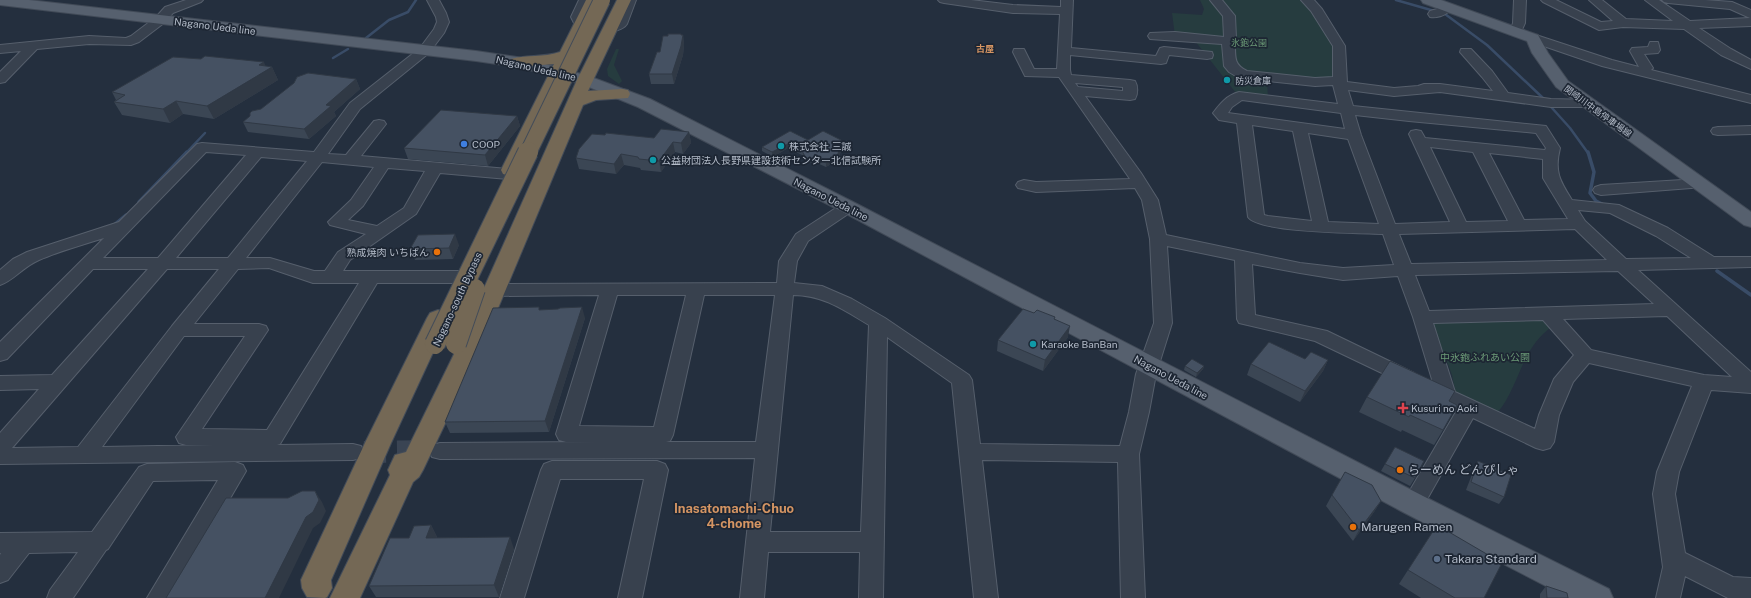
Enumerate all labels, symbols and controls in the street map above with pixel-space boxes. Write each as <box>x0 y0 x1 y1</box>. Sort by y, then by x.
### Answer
street label: Nagano Ueda line <box>174 15 257 37</box>
park label: 氷鉋公園 <box>1231 37 1267 48</box>
district label: 古屋 <box>976 43 994 54</box>
street label: Nagano Ueda line <box>495 53 578 83</box>
marker: 防災倉庫 <box>1222 75 1232 85</box>
place label: 防災倉庫 <box>1235 75 1271 86</box>
street label: 関崎川中島停車場線 <box>1562 83 1635 140</box>
place label: COOP <box>472 138 501 150</box>
marker: COOP <box>459 139 469 149</box>
place label: 株式会社 三誠 <box>789 140 851 152</box>
marker: 株式会社 三誠 <box>776 141 786 151</box>
place label: 公益財団法人長野県建設技術センター北信試験所 <box>661 154 881 166</box>
marker: 公益財団法人長野県建設技術センター北信試験所 <box>648 155 658 165</box>
street label: Nagano Ueda line <box>792 175 871 223</box>
place label: 熟成焼肉 いちばん <box>347 246 429 258</box>
marker: 熟成焼肉 いちばん <box>432 247 442 257</box>
street label: Nagano-south Bypass <box>430 250 484 348</box>
place label: Karaoke BanBan <box>1041 338 1118 350</box>
marker: Karaoke BanBan <box>1028 339 1038 349</box>
park label: 中氷鉋ふれあい公園 <box>1440 351 1530 363</box>
street label: Nagano Ueda line <box>1132 352 1210 402</box>
place label: Kusuri no Aoki <box>1411 402 1478 414</box>
marker: Kusuri no Aoki <box>1398 403 1408 413</box>
place label: らーめん どんぴしゃ <box>1408 463 1519 477</box>
marker: らーめん どんぴしゃ <box>1395 465 1405 475</box>
district label: Inasatomachi-Chuo 4-chome <box>674 501 794 531</box>
place label: Marugen Ramen <box>1361 520 1453 534</box>
marker: Marugen Ramen <box>1348 522 1358 532</box>
place label: Takara Standard <box>1445 552 1537 566</box>
marker: Takara Standard <box>1432 554 1442 564</box>

